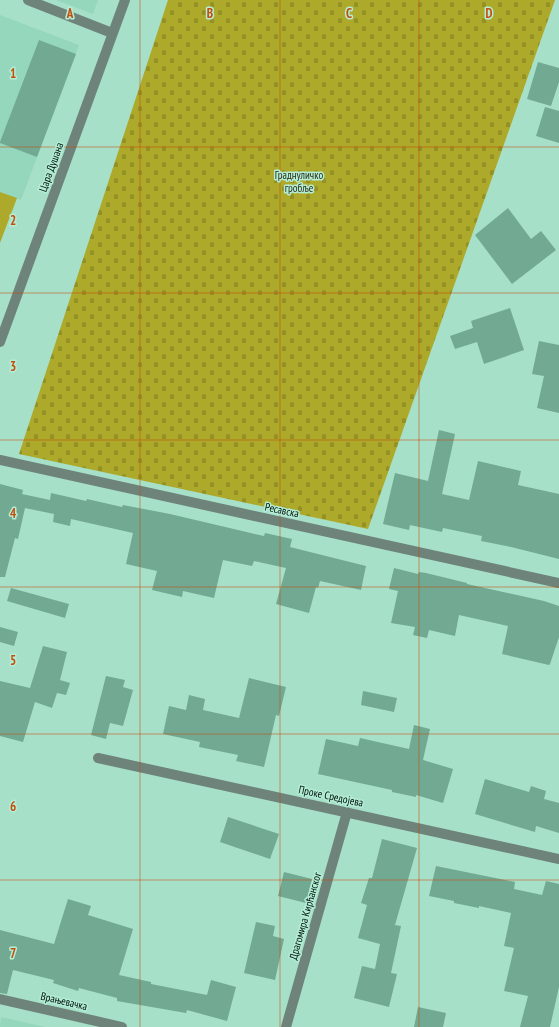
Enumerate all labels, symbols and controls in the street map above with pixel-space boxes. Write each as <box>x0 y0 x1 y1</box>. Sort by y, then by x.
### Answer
text: A <box>66 5 74 22</box>
text: B <box>207 5 213 22</box>
text: C <box>346 5 352 22</box>
text: D <box>486 5 493 22</box>
text: 1 <box>10 65 16 82</box>
street label: Цара Душана <box>36 140 66 194</box>
park label: Граднуличко гробље <box>275 168 323 195</box>
text: 2 <box>10 212 16 229</box>
text: 3 <box>10 358 16 375</box>
street label: Ресавска <box>264 500 300 520</box>
text: 4 <box>10 505 17 522</box>
text: 5 <box>10 652 16 669</box>
street label: Проке Средојева <box>297 782 365 810</box>
text: 6 <box>10 798 16 815</box>
street label: Драгомира Кирћанског <box>286 870 324 961</box>
text: 7 <box>10 945 16 962</box>
street label: Врањевачка <box>39 989 89 1013</box>

